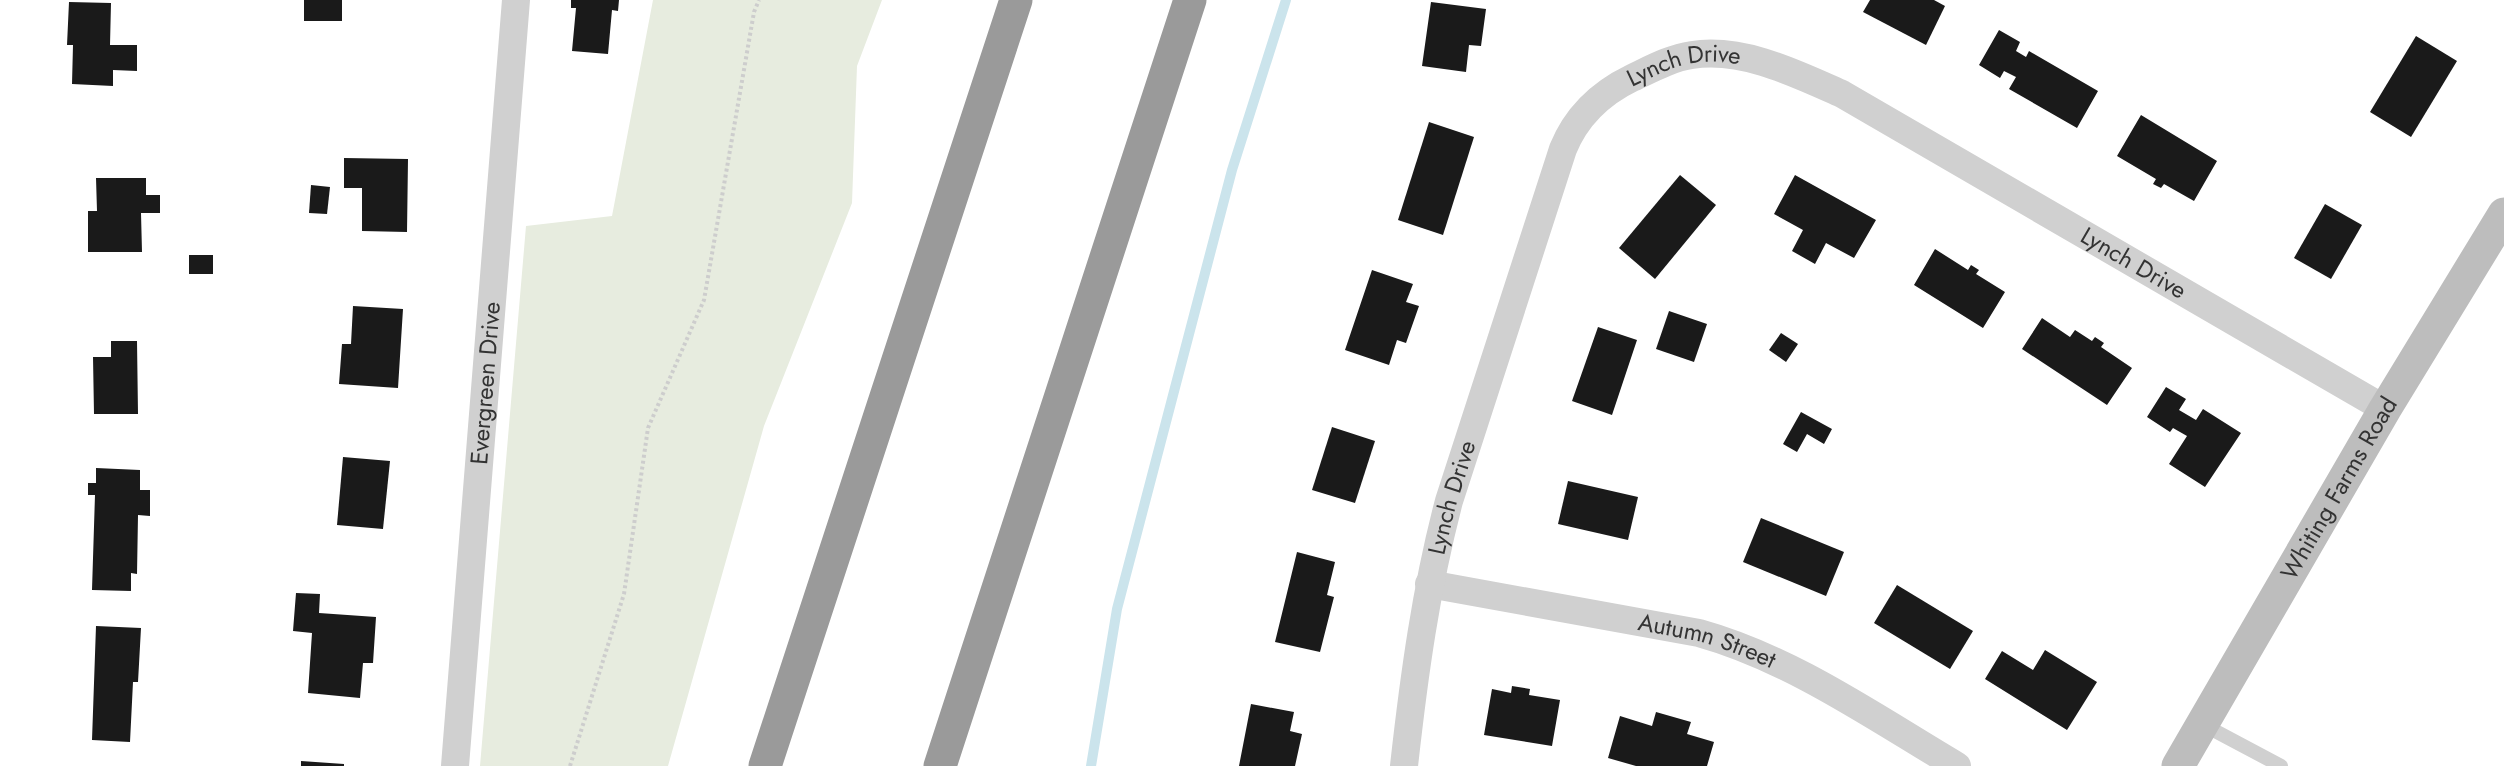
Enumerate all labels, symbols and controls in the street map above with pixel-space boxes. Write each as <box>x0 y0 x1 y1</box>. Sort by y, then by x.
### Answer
street label: Lynch Drive <box>1621 35 1743 95</box>
street label: Lynch Drive <box>2074 218 2193 307</box>
street label: Evergreen Drive <box>461 300 509 466</box>
street label: Whiting Farms Road <box>2272 390 2406 586</box>
street label: Lynch Drive <box>1419 436 1484 558</box>
street label: Autumn Street <box>1635 604 1782 677</box>

